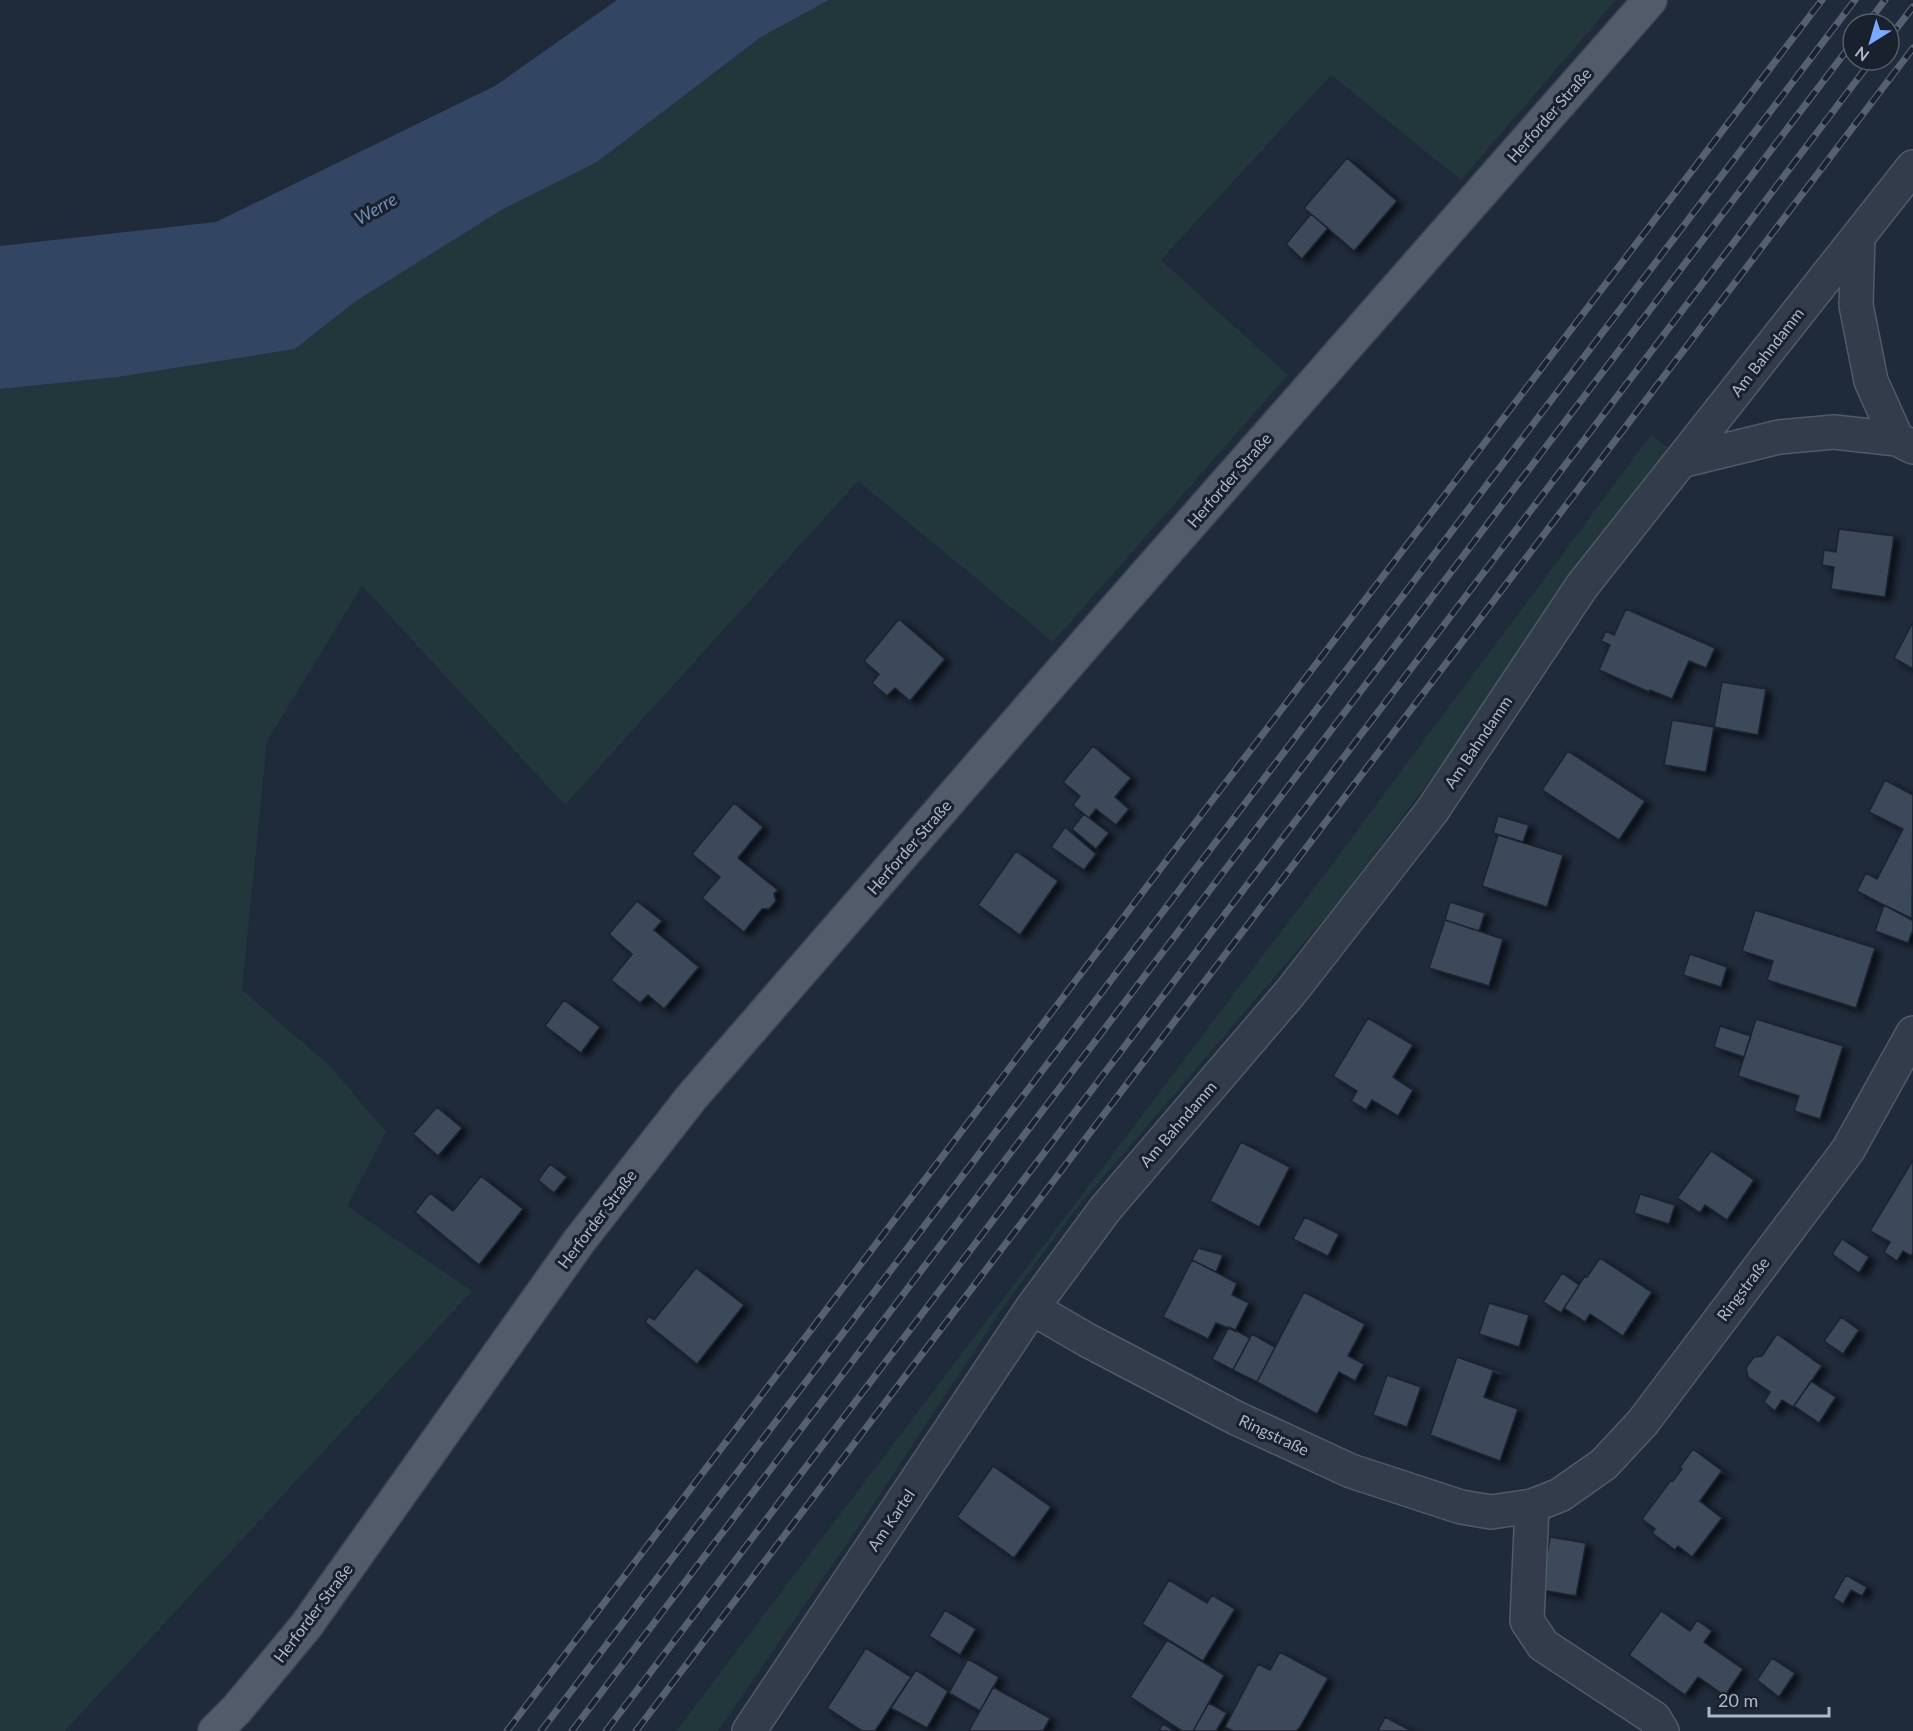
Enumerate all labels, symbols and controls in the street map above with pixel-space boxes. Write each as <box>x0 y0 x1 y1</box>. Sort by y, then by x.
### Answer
north arrow <box>1841 12 1901 72</box>
text: N <box>1851 43 1872 66</box>
street label: Herforder Straße <box>1503 64 1595 166</box>
water label: Werre <box>350 187 401 229</box>
street label: Am Bahndamm <box>1726 304 1807 400</box>
street label: Herforder Straße <box>1183 429 1275 531</box>
street label: Am Bahndamm <box>1440 692 1515 792</box>
street label: Herforder Straße <box>863 796 955 898</box>
street label: Am Bahndamm <box>1135 1077 1220 1170</box>
street label: Herforder Straße <box>553 1166 640 1272</box>
street label: Ringstraße <box>1712 1253 1773 1324</box>
street label: Ringstraße <box>1236 1410 1312 1459</box>
street label: Am Kartel <box>863 1485 918 1554</box>
street label: Herforder Straße <box>269 1560 356 1666</box>
scale bar <box>1709 1680 1829 1718</box>
text: 20 m <box>1718 1689 1758 1711</box>

